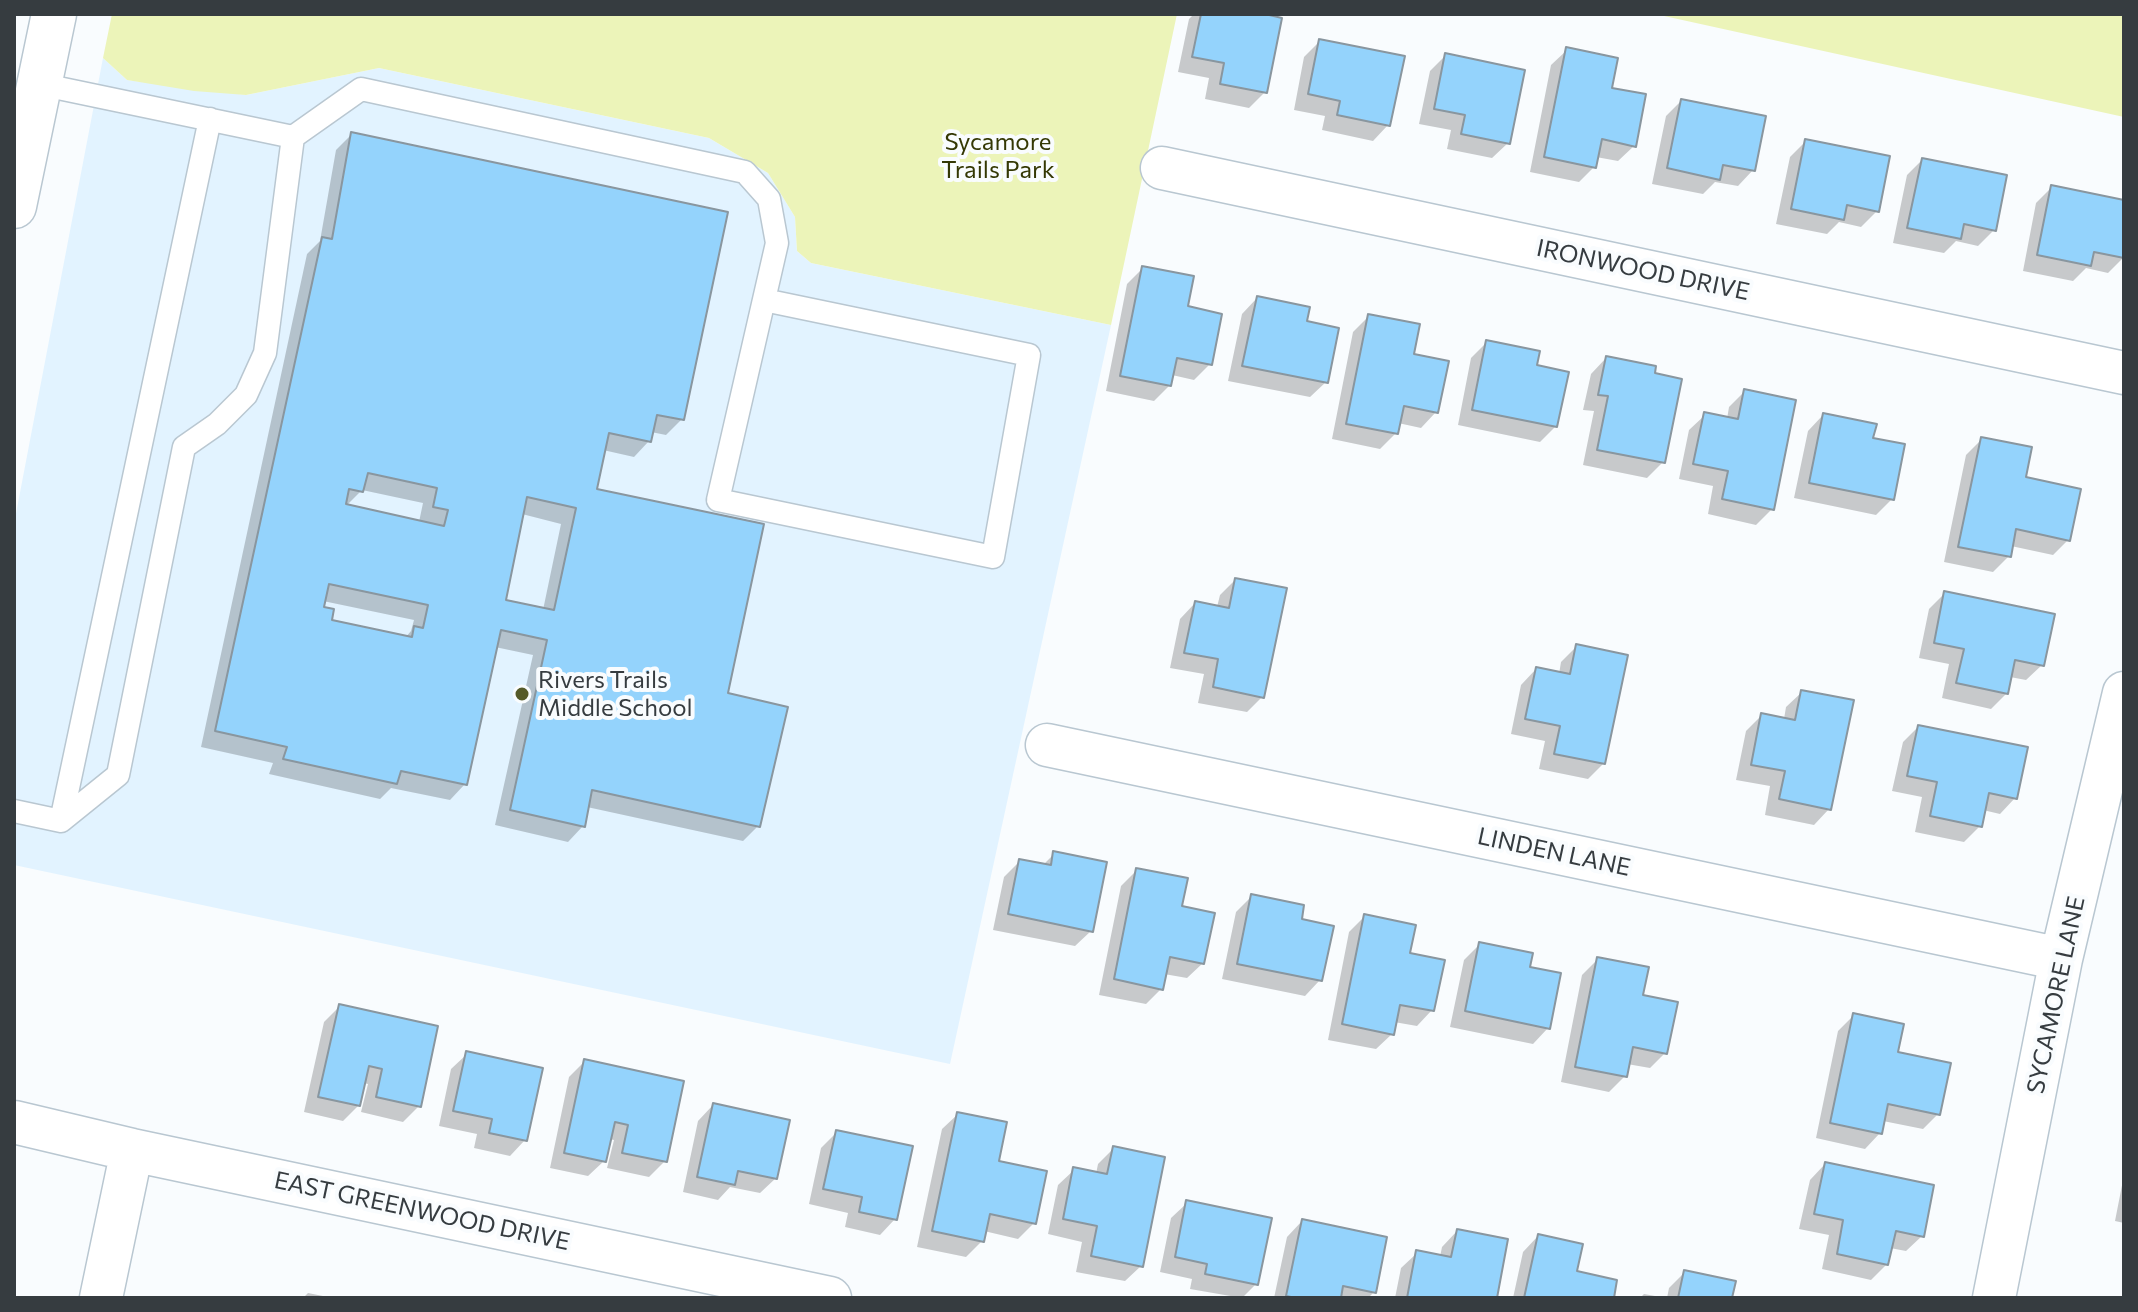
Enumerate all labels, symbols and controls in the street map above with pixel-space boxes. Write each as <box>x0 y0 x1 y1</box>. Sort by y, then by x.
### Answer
park label: Sycamore Trails Park <box>941 128 1055 184</box>
street label: IRONWOOD DRIVE <box>1534 233 1752 307</box>
place label: Rivers Trails Middle School <box>538 666 693 722</box>
marker: Rivers Trails Middle School <box>513 685 531 703</box>
street label: LINDEN LANE <box>1475 822 1633 882</box>
street label: SYCAMORE LANE <box>2021 894 2091 1096</box>
street label: EAST GREENWOOD DRIVE <box>272 1166 572 1256</box>

